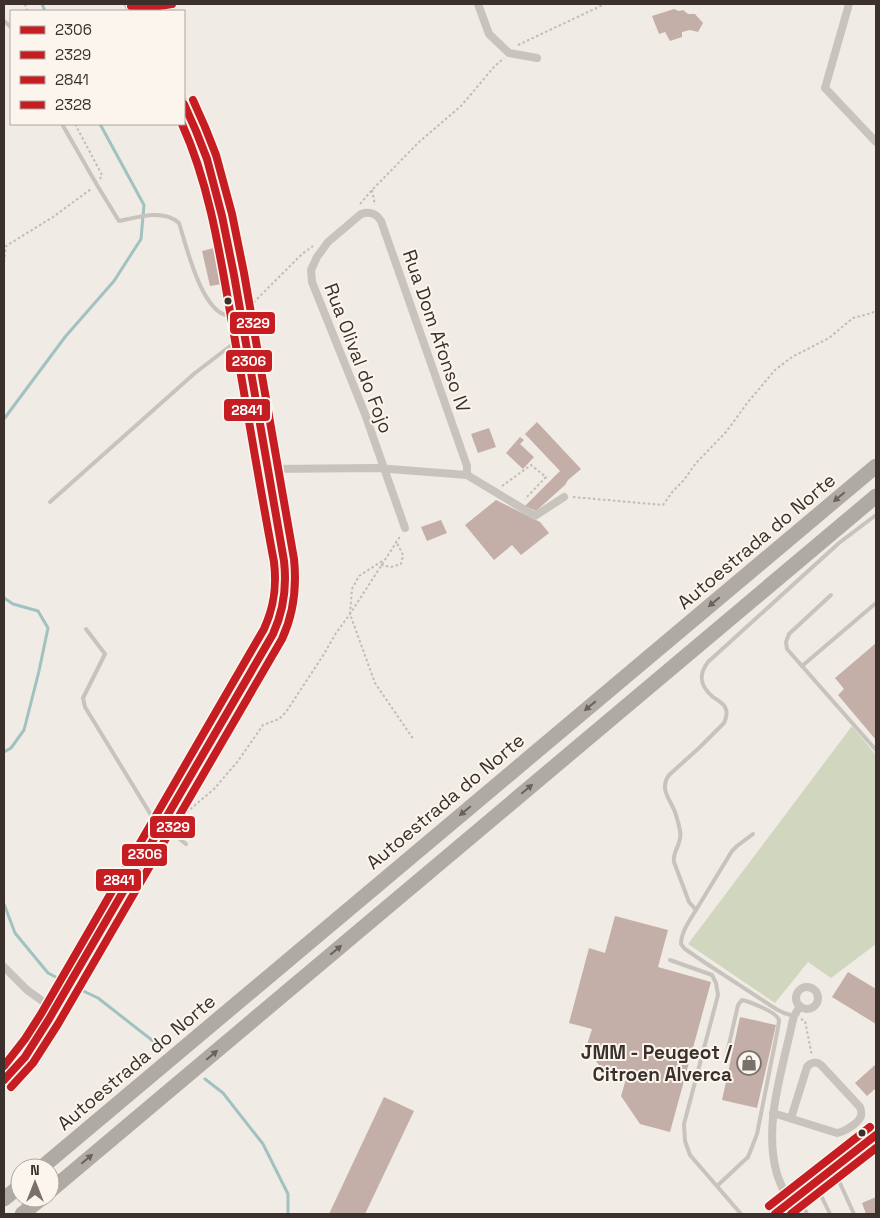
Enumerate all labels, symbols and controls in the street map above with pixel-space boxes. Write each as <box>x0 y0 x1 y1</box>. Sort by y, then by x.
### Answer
legend <box>10 10 185 125</box>
text: 2306 <box>55 20 92 39</box>
text: 2329 <box>55 45 91 64</box>
text: 2841 <box>55 70 89 89</box>
text: 2328 <box>55 95 91 114</box>
street label: Rua Dom Afonso IV <box>397 246 476 416</box>
street label: Rua Olival do Fojo <box>318 279 399 437</box>
unlabelled marker <box>223 296 233 306</box>
line badge: 2329 <box>229 311 276 335</box>
text: 2329 <box>236 314 270 332</box>
line badge: 2306 <box>225 349 273 373</box>
text: 2306 <box>232 352 267 370</box>
line badge: 2841 <box>223 398 271 422</box>
text: 2841 <box>231 401 263 419</box>
street label: Autoestrada do Norte <box>672 468 841 615</box>
one-way arrow <box>833 492 846 503</box>
one-way arrow <box>708 596 721 607</box>
one-way arrow <box>583 701 596 712</box>
street label: Autoestrada do Norte <box>361 728 530 875</box>
one-way arrow <box>520 784 533 795</box>
one-way arrow <box>459 805 472 816</box>
line badge: 2329 <box>149 815 196 839</box>
text: 2329 <box>156 818 190 836</box>
line badge: 2306 <box>121 843 168 867</box>
text: 2306 <box>128 845 163 863</box>
line badge: 2841 <box>95 868 142 892</box>
text: 2841 <box>103 871 135 889</box>
one-way arrow <box>329 945 342 956</box>
street label: Autoestrada do Norte <box>52 989 221 1136</box>
place label: JMM - Peugeot / Citroen Alverca <box>581 1040 733 1087</box>
one-way arrow <box>205 1049 218 1060</box>
shop icon: JMM - Peugeot / Citroen Alverca <box>736 1050 762 1076</box>
unlabelled marker <box>857 1128 867 1138</box>
one-way arrow <box>81 1154 94 1165</box>
north arrow <box>10 1158 60 1208</box>
text: N <box>30 1161 40 1179</box>

